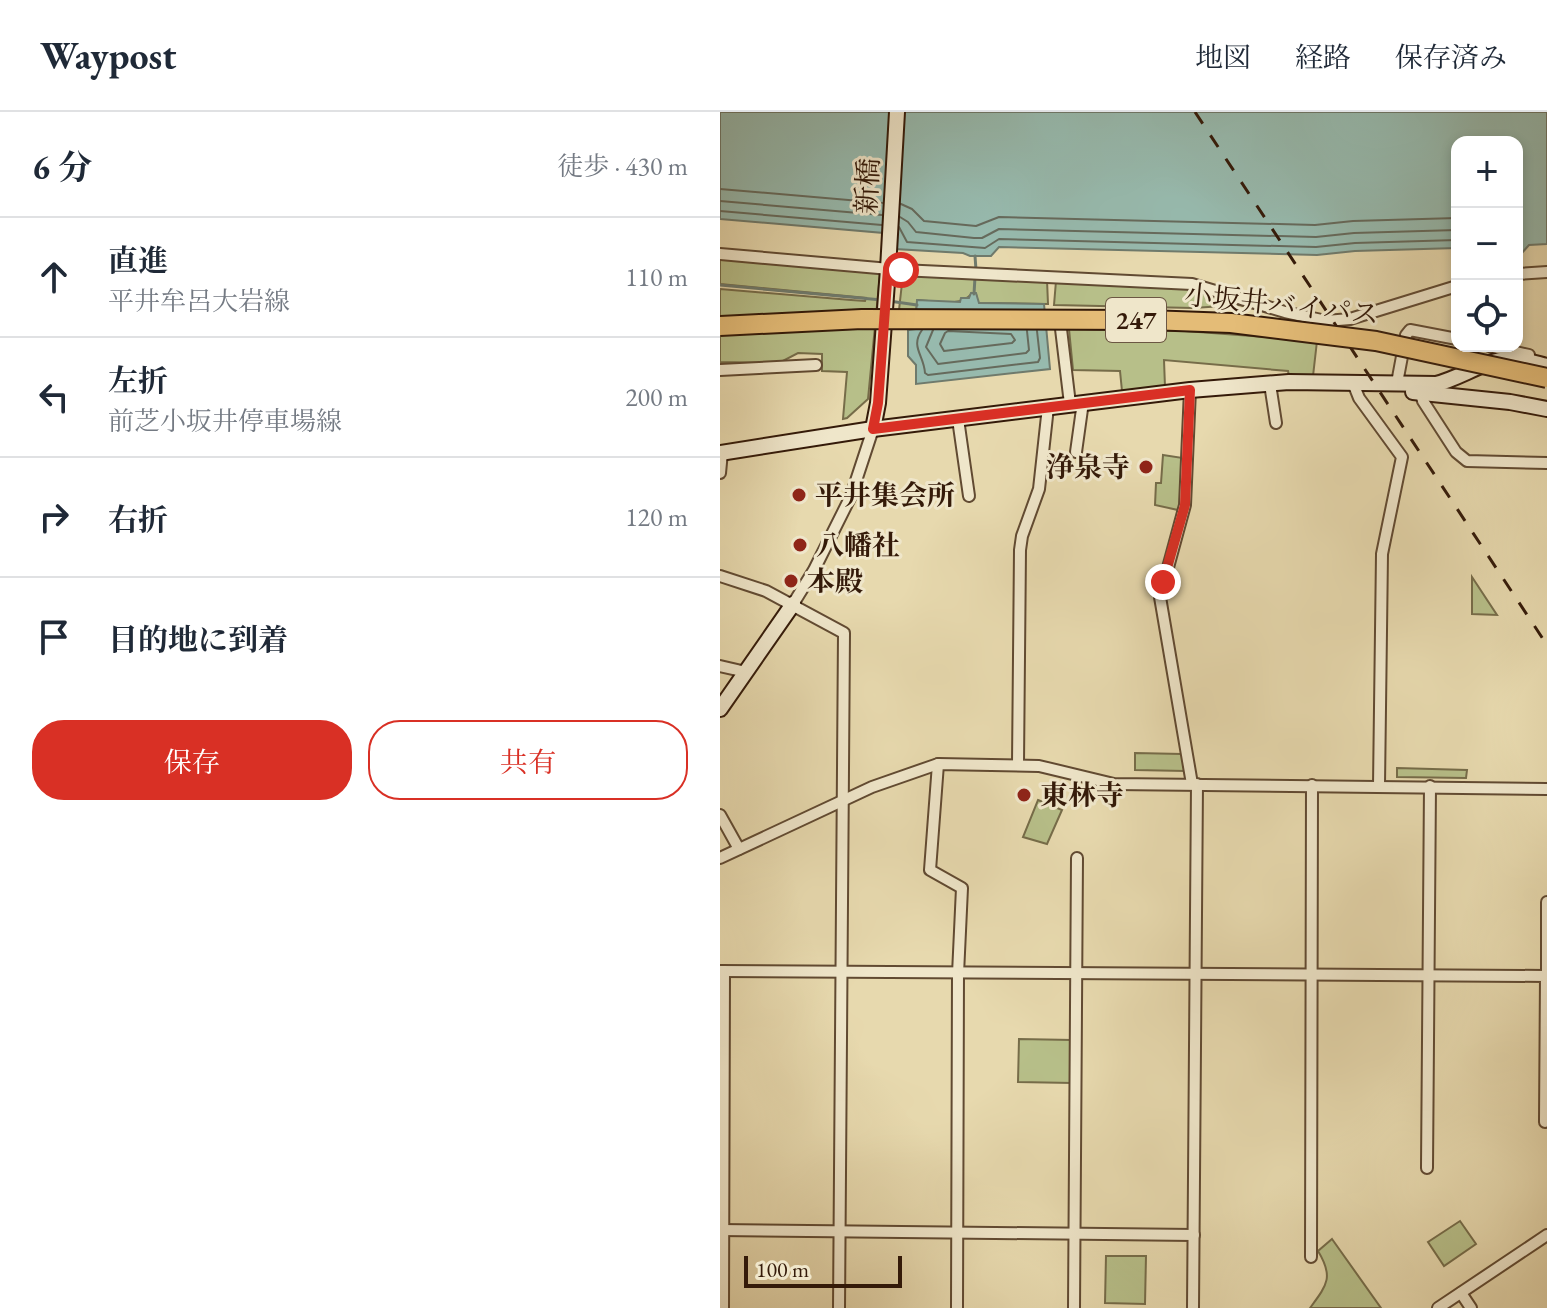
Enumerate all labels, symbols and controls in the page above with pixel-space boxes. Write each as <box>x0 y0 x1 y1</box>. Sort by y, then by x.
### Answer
text: Waypost <box>40 31 177 80</box>
text: 地図 <box>1195 39 1251 75</box>
text: 経路 <box>1295 39 1351 75</box>
text: 保存済み <box>1395 39 1507 75</box>
map controls <box>1451 136 1523 352</box>
button: + <box>1451 136 1523 208</box>
text: 6 分 <box>32 145 92 189</box>
text: 徒歩 · 430 m <box>558 149 688 183</box>
street label: 新橋 <box>848 157 886 215</box>
button: − <box>1451 208 1523 280</box>
text: 直進 <box>108 241 168 280</box>
route start <box>883 252 919 288</box>
icon: ahead <box>32 255 76 299</box>
text: 110 m <box>625 260 688 294</box>
street label: 小坂井バイパス <box>1183 276 1381 332</box>
button: locate <box>1451 280 1523 352</box>
text: 平井牟呂大岩線 <box>108 284 290 318</box>
road number: 247 <box>1106 298 1166 342</box>
text: 左折 <box>108 361 168 400</box>
icon: left <box>32 375 76 419</box>
text: 200 m <box>625 380 688 414</box>
text: 前芝小坂井停車場線 <box>108 404 342 438</box>
place label: 浄泉寺 <box>1046 449 1130 485</box>
marker: 浄泉寺 <box>1137 458 1155 476</box>
place label: 平井集会所 <box>815 477 955 513</box>
marker: 平井集会所 <box>790 486 808 504</box>
icon: right <box>32 495 76 539</box>
text: 右折 <box>108 500 168 539</box>
text: 120 m <box>625 500 688 534</box>
place label: 八幡社 <box>816 527 900 563</box>
marker: 八幡社 <box>791 536 809 554</box>
place label: 本殿 <box>807 563 863 599</box>
route end <box>1145 564 1181 600</box>
marker: 本殿 <box>782 572 800 590</box>
icon: arrive <box>32 615 76 659</box>
text: 目的地に到着 <box>108 620 288 659</box>
button: 保存 <box>32 720 352 800</box>
button: 共有 <box>368 720 688 800</box>
place label: 東林寺 <box>1040 777 1124 813</box>
marker: 東林寺 <box>1015 786 1033 804</box>
scale bar <box>744 1252 902 1288</box>
text: 100 m <box>756 1255 809 1284</box>

